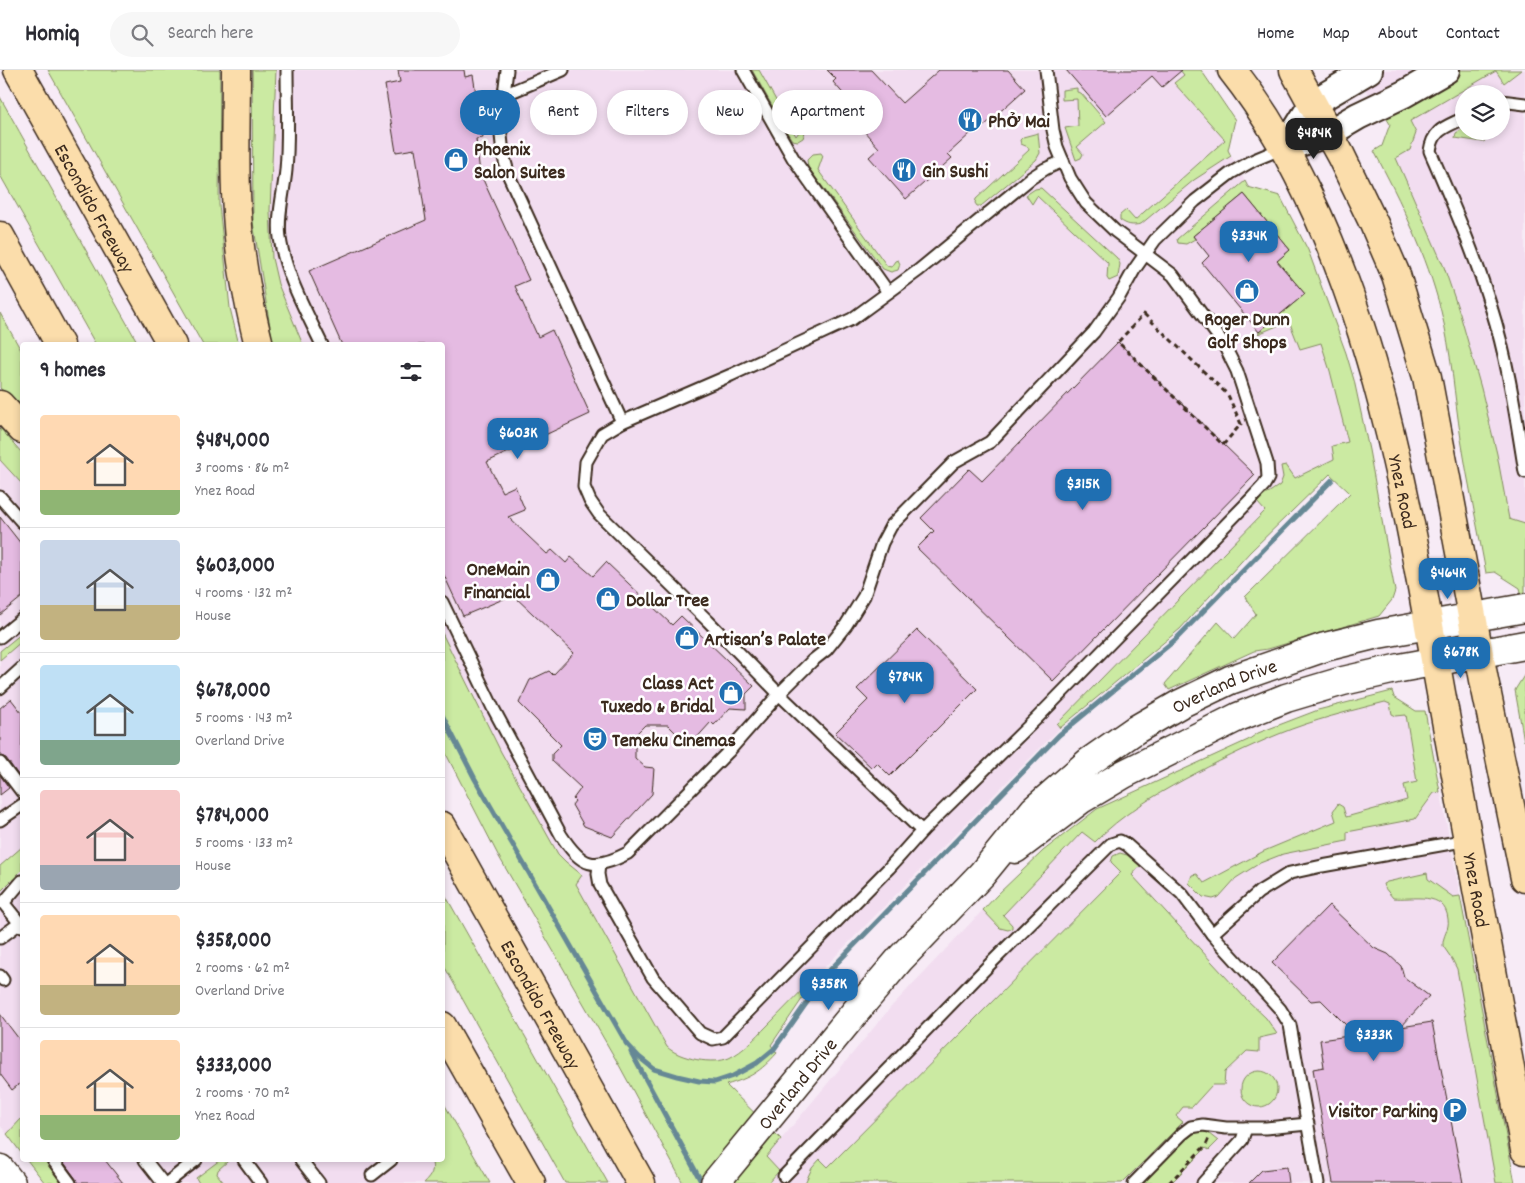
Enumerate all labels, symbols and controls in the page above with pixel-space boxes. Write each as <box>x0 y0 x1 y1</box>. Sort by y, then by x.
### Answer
search box <box>110 12 460 57</box>
text: Homiq <box>25 18 80 52</box>
icon: search <box>128 21 156 49</box>
text: Search here <box>168 21 253 48</box>
text: Home <box>1257 22 1294 47</box>
text: Map <box>1322 22 1350 47</box>
text: About <box>1378 22 1418 47</box>
text: Contact <box>1446 22 1500 47</box>
map controls <box>1455 85 1510 140</box>
button: layers <box>1455 85 1510 140</box>
chip: Buy <box>460 90 520 135</box>
chip: Rent <box>530 90 597 135</box>
chip: Filters <box>607 90 688 135</box>
chip: New <box>698 90 762 135</box>
chip: Apartment <box>772 90 883 135</box>
restaurant icon: Phở Mai <box>957 107 983 133</box>
place label: Phở Mai <box>988 109 1050 137</box>
pin: $484K <box>1279 118 1349 160</box>
text: $484K <box>1296 122 1332 145</box>
place label: Phoenix Salon Suites <box>474 137 565 188</box>
street label: Escondido Freeway <box>45 140 140 280</box>
shop icon: Phoenix Salon Suites <box>443 147 469 173</box>
restaurant icon: Gin Sushi <box>891 157 917 183</box>
place label: Gin Sushi <box>922 159 989 187</box>
pin: $334K <box>1214 220 1284 263</box>
text: $334K <box>1231 225 1267 248</box>
shop icon: Roger Dunn Golf Shops <box>1234 278 1260 304</box>
place label: Roger Dunn Golf Shops <box>1204 307 1290 358</box>
text: 9 homes <box>40 357 106 387</box>
icon: filters <box>397 358 425 386</box>
pin: $603K <box>483 418 553 460</box>
text: $603K <box>498 422 538 445</box>
text: $484,000 <box>195 427 270 457</box>
icon: home <box>80 435 140 495</box>
street label: Ynez Road <box>1379 453 1422 532</box>
text: 3 rooms · 86 m² <box>195 457 289 480</box>
pin: $315K <box>1048 468 1118 511</box>
text: $315K <box>1066 473 1100 496</box>
text: Ynez Road <box>195 480 255 503</box>
text: $603,000 <box>195 552 275 582</box>
place label: OneMain Financial <box>464 557 530 608</box>
pin: $464K <box>1413 558 1483 600</box>
icon: home <box>80 560 140 620</box>
text: $464K <box>1430 562 1466 585</box>
shop icon: OneMain Financial <box>535 567 561 593</box>
text: 4 rooms · 132 m² <box>195 582 292 605</box>
shop icon: Dollar Tree <box>595 586 621 612</box>
place label: Dollar Tree <box>626 588 709 616</box>
text: House <box>195 605 231 628</box>
shop icon: Artisan’s Palate <box>674 625 700 651</box>
place label: Artisan’s Palate <box>704 627 826 655</box>
pin: $678K <box>1426 636 1496 679</box>
text: $678K <box>1443 641 1479 664</box>
street label: Overland Drive <box>1167 654 1282 723</box>
pin: $784K <box>870 662 940 704</box>
text: $784K <box>888 666 922 689</box>
place label: Class Act Tuxedo & Bridal <box>601 671 715 722</box>
text: $678,000 <box>195 677 271 707</box>
shop icon: Class Act Tuxedo & Bridal <box>718 680 744 706</box>
icon: home <box>80 685 140 745</box>
text: 5 rooms · 143 m² <box>195 707 293 730</box>
theatre icon: Temeku Cinemas <box>582 726 608 752</box>
place label: Temeku Cinemas <box>612 728 736 756</box>
text: Overland Drive <box>195 730 285 753</box>
text: $784,000 <box>195 802 269 832</box>
icon: home <box>80 810 140 870</box>
text: 5 rooms · 133 m² <box>195 832 293 855</box>
street label: Ynez Road <box>1453 851 1495 930</box>
text: House <box>195 855 231 878</box>
text: $358,000 <box>195 927 271 957</box>
icon: home <box>80 935 140 995</box>
street label: Escondido Freeway <box>491 936 586 1076</box>
text: 2 rooms · 62 m² <box>195 957 290 980</box>
pin: $358K <box>794 968 864 1011</box>
text: $358K <box>811 973 847 996</box>
text: Overland Drive <box>195 980 285 1003</box>
pin: $333K <box>1339 1020 1409 1062</box>
text: $333K <box>1356 1024 1392 1047</box>
street label: Overland Drive <box>753 1033 846 1137</box>
text: $333,000 <box>195 1052 272 1082</box>
icon: home <box>80 1060 140 1120</box>
text: 2 rooms · 70 m² <box>195 1082 290 1105</box>
parking icon: Visitor Parking <box>1442 1097 1468 1123</box>
place label: Visitor Parking <box>1329 1099 1438 1127</box>
text: Ynez Road <box>195 1105 255 1128</box>

